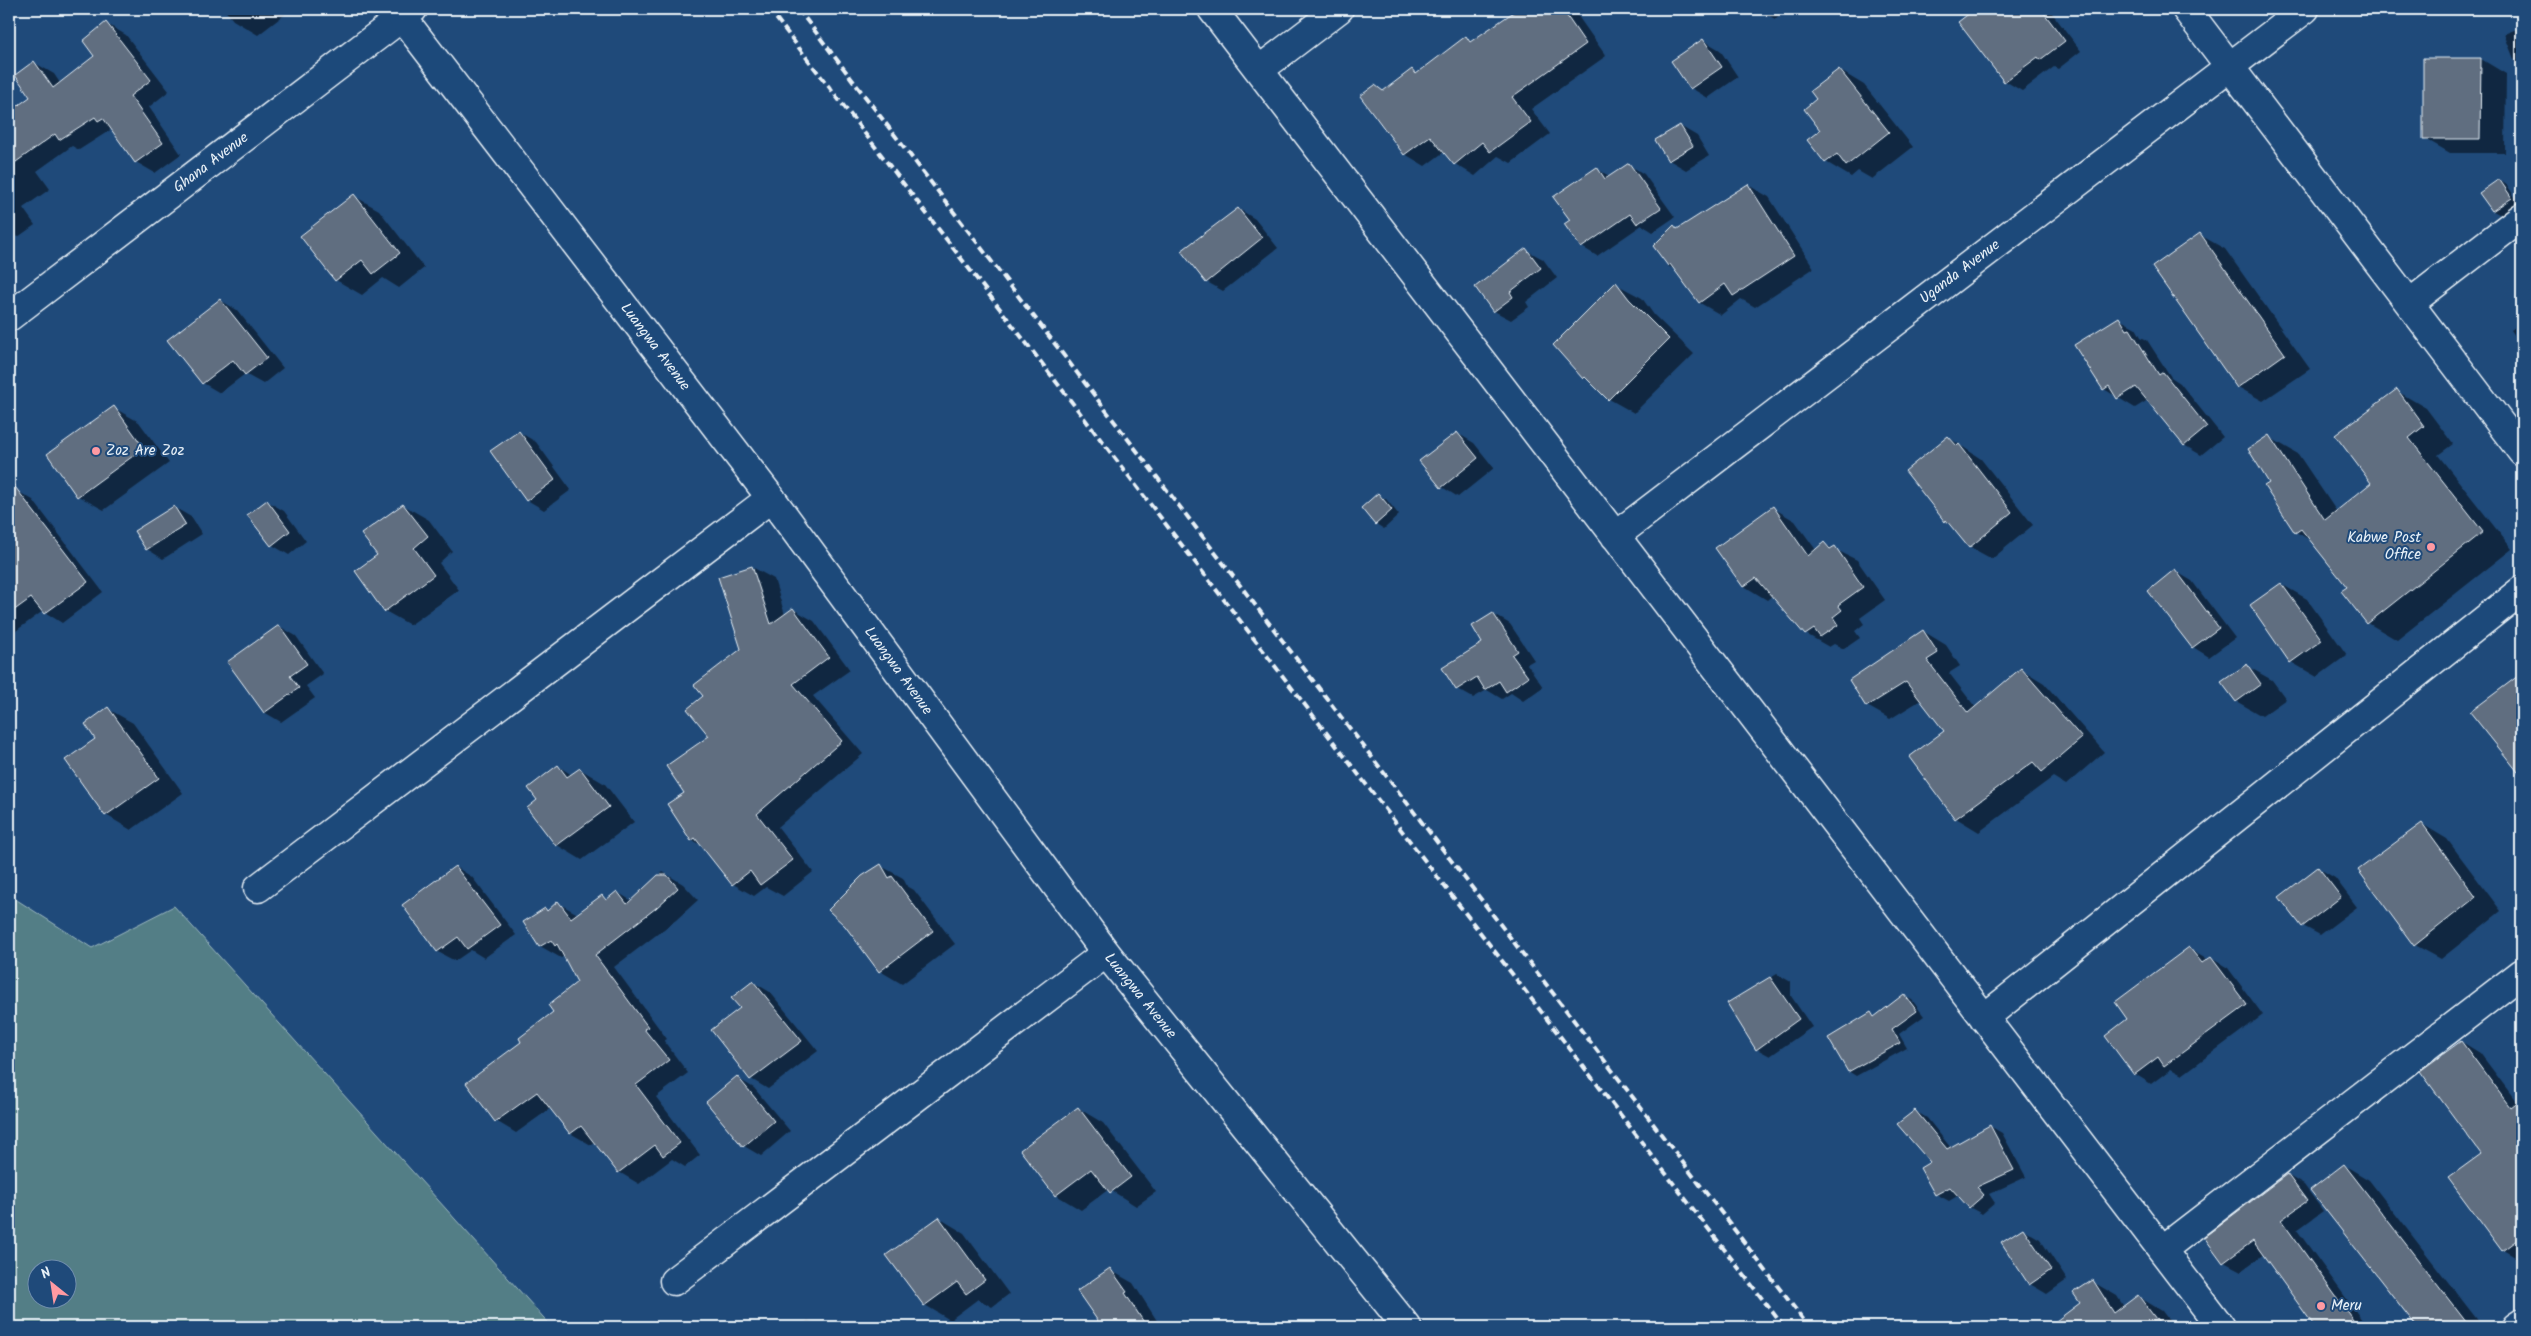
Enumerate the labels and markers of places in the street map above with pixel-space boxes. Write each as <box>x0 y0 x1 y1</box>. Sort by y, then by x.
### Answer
place label: Zoz Are Zoz <box>106 439 185 463</box>
marker: Zoz Are Zoz <box>90 445 102 457</box>
place label: Kabwe Post Office <box>2347 526 2421 567</box>
marker: Kabwe Post Office <box>2425 541 2437 553</box>
place label: Meru <box>2331 1294 2362 1318</box>
marker: Meru <box>2315 1300 2327 1312</box>

